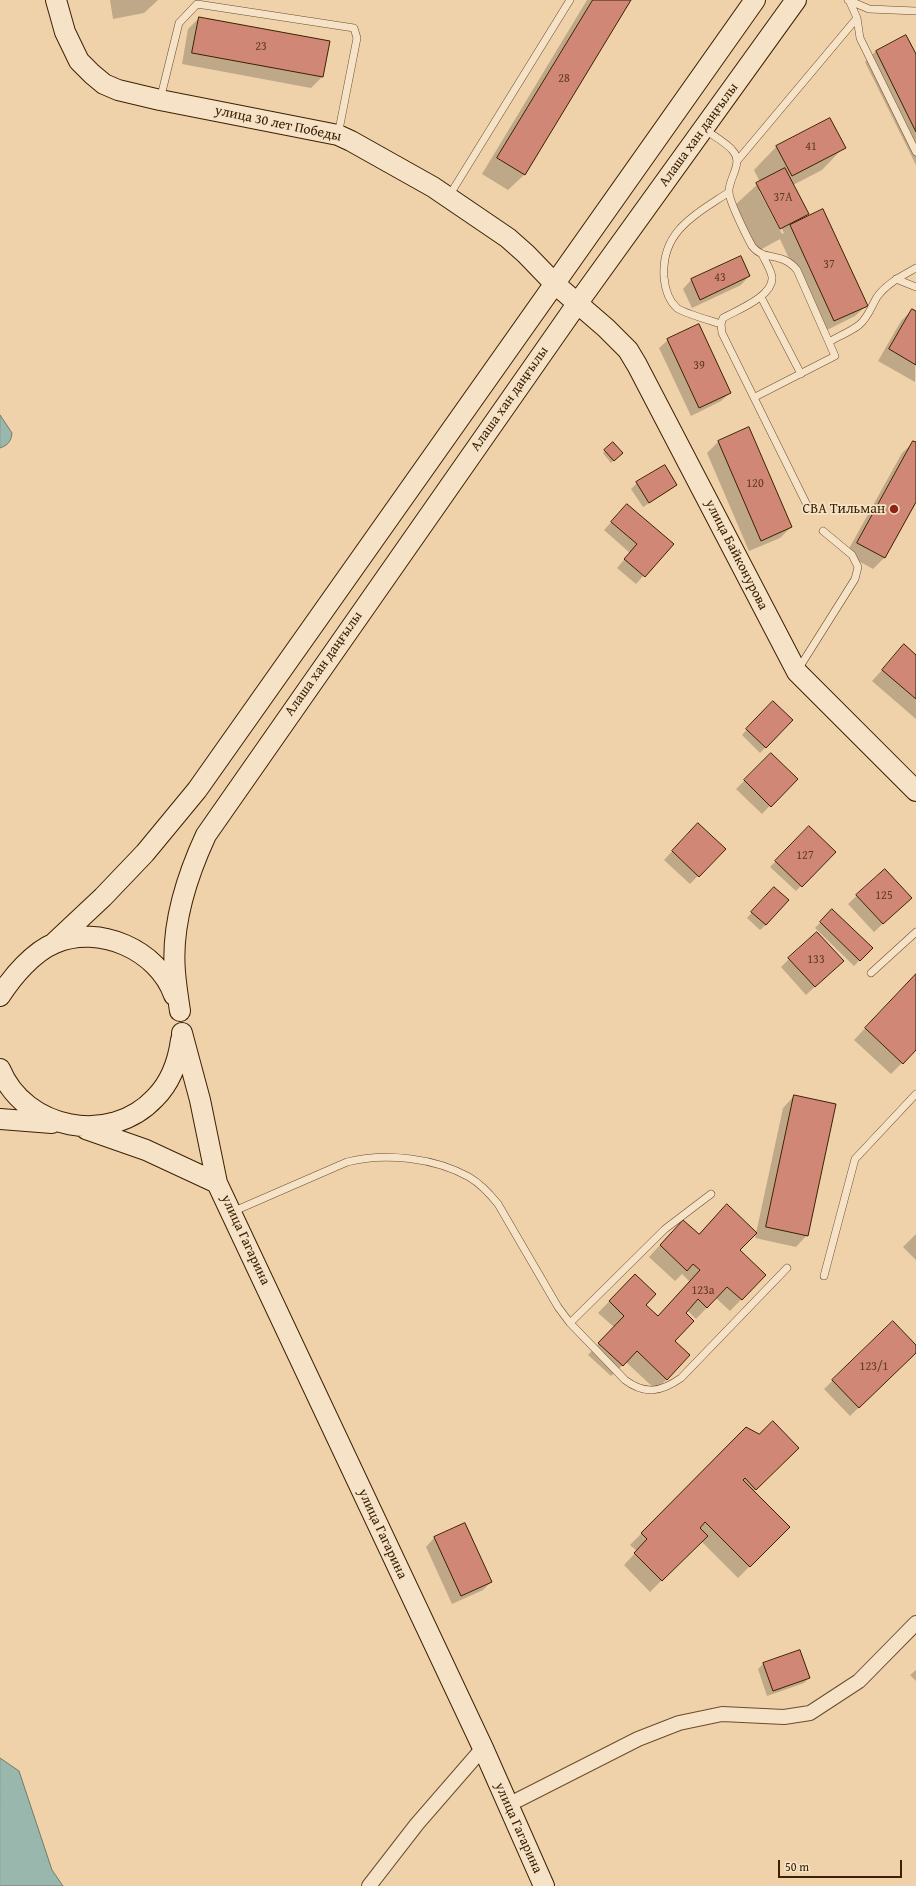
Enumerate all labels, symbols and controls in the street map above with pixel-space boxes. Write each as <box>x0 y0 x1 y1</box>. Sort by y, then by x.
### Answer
house number: 23 <box>255 40 267 54</box>
house number: 28 <box>558 72 570 86</box>
street label: Алаша хан даңғылы <box>656 80 742 190</box>
street label: улица 30 лет Победы <box>213 102 343 146</box>
house number: 41 <box>805 140 817 154</box>
house number: 37А <box>774 191 792 205</box>
house number: 37 <box>823 258 835 272</box>
house number: 43 <box>714 271 726 285</box>
street label: Алаша хан даңғылы <box>468 343 552 455</box>
house number: 39 <box>693 359 705 373</box>
house number: 120 <box>746 477 764 491</box>
street label: улица Байконурова <box>701 497 771 613</box>
place label: СВА Тильман <box>803 501 885 517</box>
marker: СВА Тильман <box>888 503 900 515</box>
street label: Алаша хан даңғылы <box>282 608 366 720</box>
house number: 127 <box>796 849 814 863</box>
house number: 125 <box>875 889 893 903</box>
house number: 133 <box>807 953 825 967</box>
street label: улица Гагарина <box>217 1192 273 1288</box>
house number: 123а <box>691 1284 715 1298</box>
house number: 123/1 <box>860 1360 888 1374</box>
street label: улица Гагарина <box>354 1486 410 1582</box>
street label: улица Гагарина <box>490 1780 546 1876</box>
scale bar <box>780 1852 904 1878</box>
text: 50 m <box>785 1858 809 1875</box>

